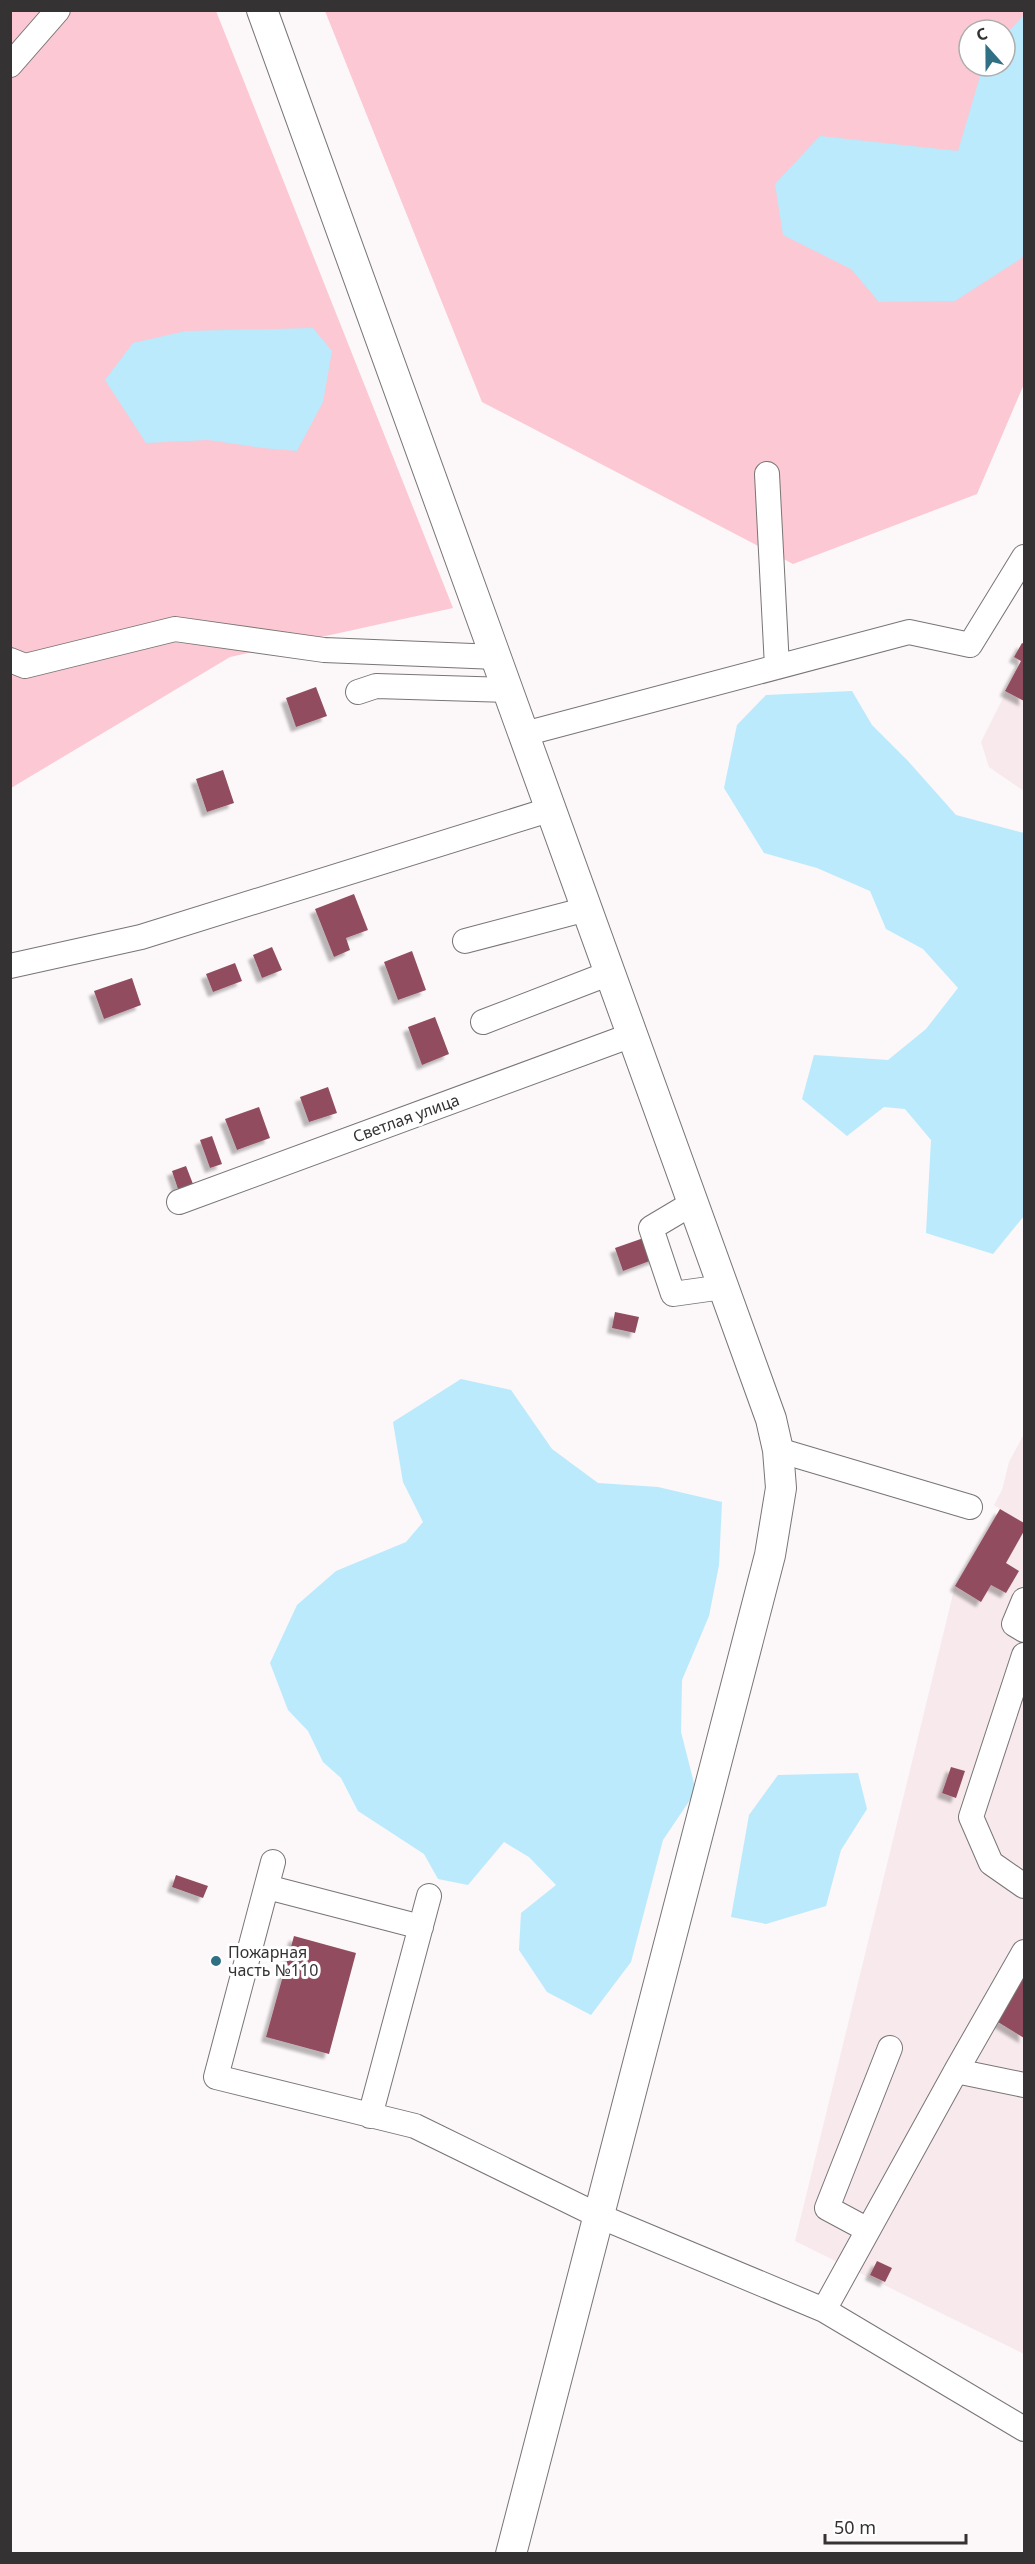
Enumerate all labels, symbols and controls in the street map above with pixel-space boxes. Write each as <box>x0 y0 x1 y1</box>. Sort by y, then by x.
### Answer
north arrow <box>957 18 1017 78</box>
text: С <box>973 22 990 46</box>
street label: Светлая улица <box>350 1089 462 1147</box>
place label: Пожарная часть №110 <box>228 1941 318 1981</box>
marker: Пожарная часть №110 <box>209 1954 223 1968</box>
scale bar <box>825 2507 966 2545</box>
text: 50 m <box>834 2515 876 2539</box>

